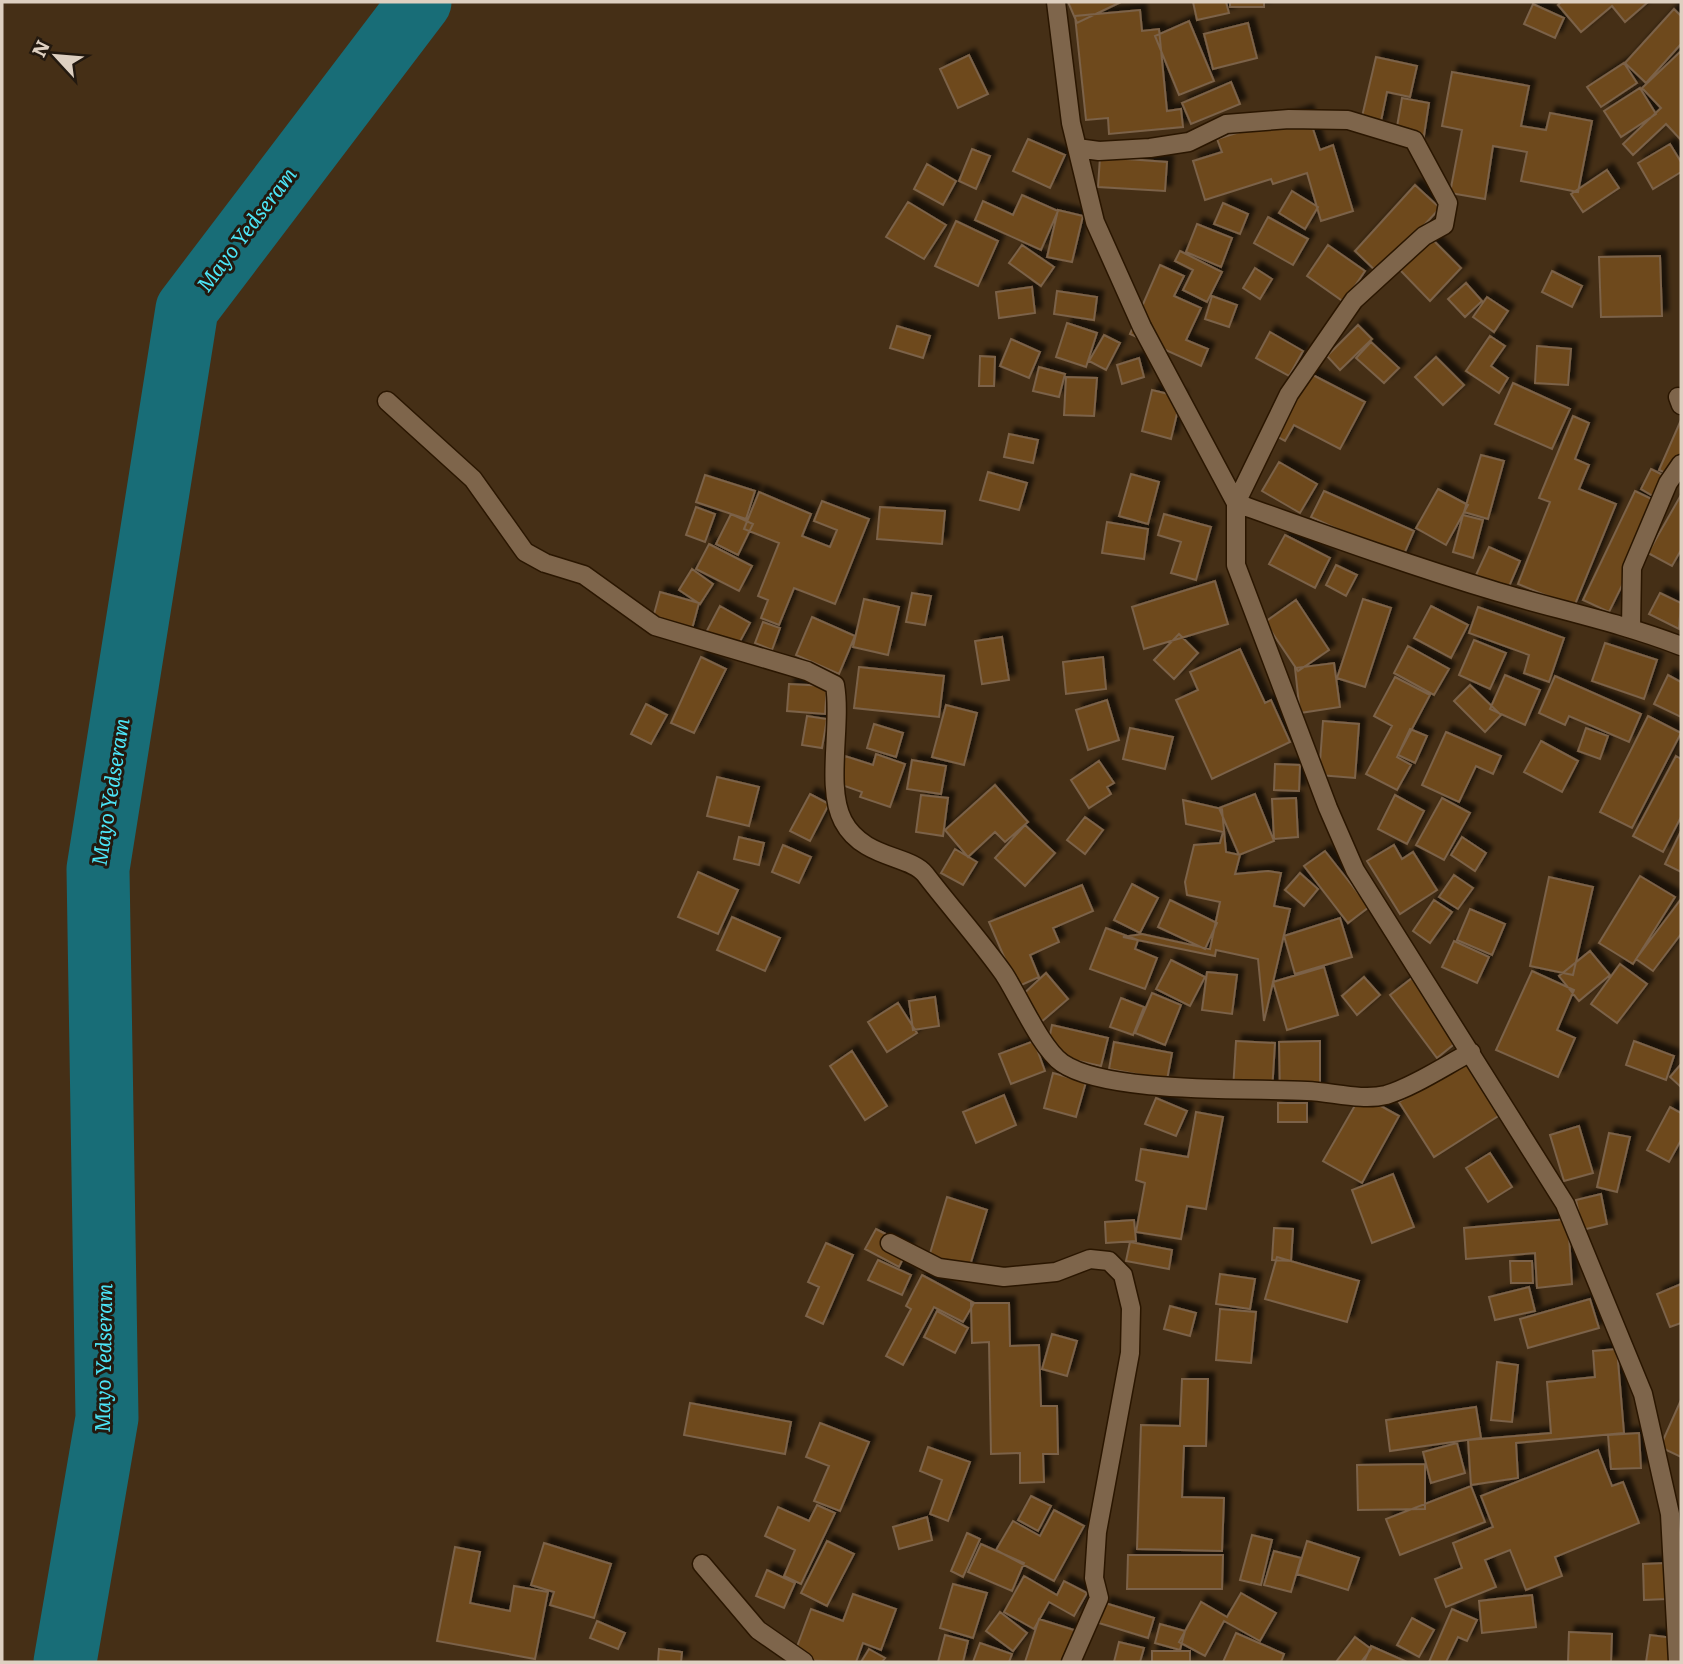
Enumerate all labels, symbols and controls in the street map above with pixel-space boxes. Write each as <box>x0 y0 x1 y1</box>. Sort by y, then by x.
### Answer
north arrow <box>21 21 91 91</box>
text: N <box>24 35 56 61</box>
water label: Mayo Yedseram <box>188 159 303 297</box>
water label: Mayo Yedseram <box>82 715 136 868</box>
water label: Mayo Yedseram <box>85 1282 118 1433</box>

